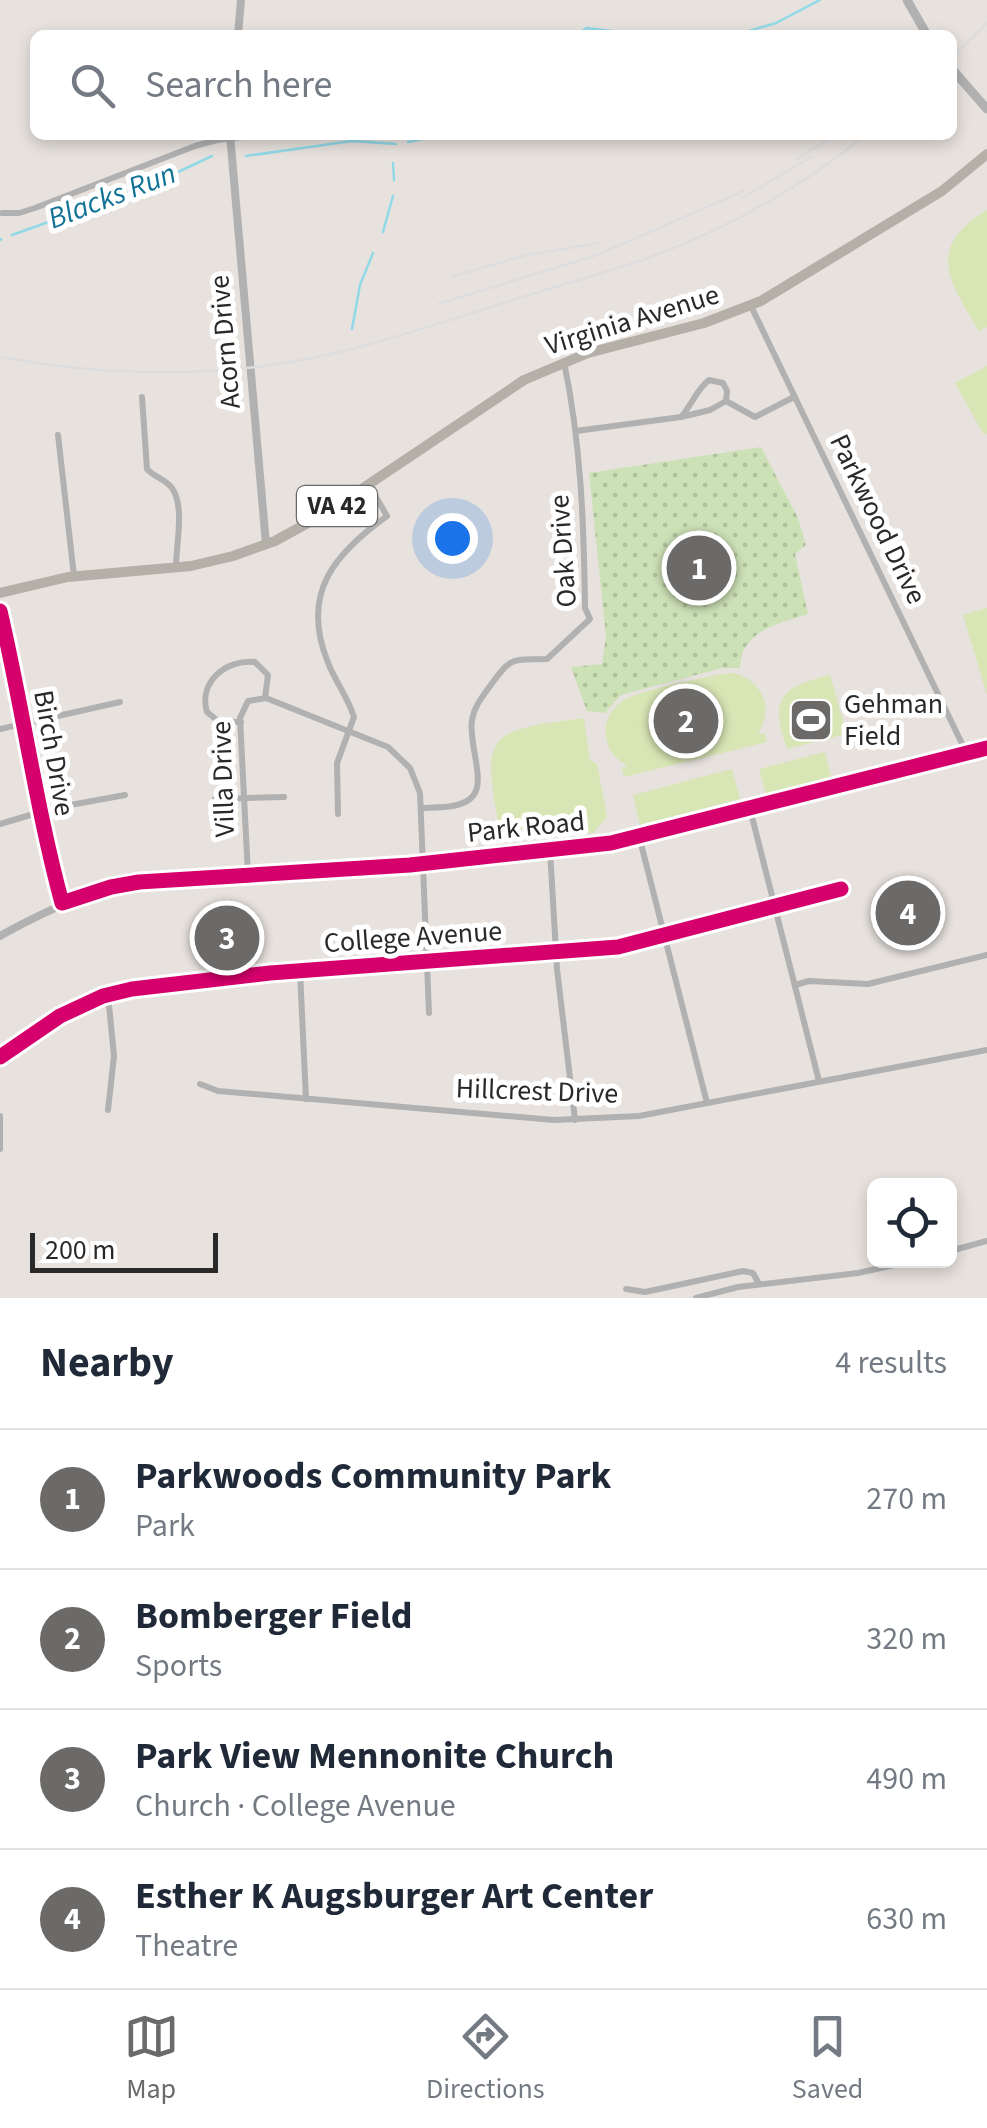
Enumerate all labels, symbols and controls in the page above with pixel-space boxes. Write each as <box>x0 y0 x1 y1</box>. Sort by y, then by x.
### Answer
search box <box>30 30 957 140</box>
icon: search <box>65 58 120 113</box>
text: Search here <box>145 58 332 112</box>
water label: Blacks Run <box>42 152 182 240</box>
street label: Acorn Drive <box>199 274 251 410</box>
street label: Virginia Avenue <box>540 275 724 365</box>
street label: Parkwood Drive <box>820 427 936 611</box>
road number: VA 42 <box>297 486 377 526</box>
street label: Oak Drive <box>539 493 587 609</box>
your location <box>427 513 478 564</box>
pin: 1 <box>666 530 732 606</box>
pin: 2 <box>654 684 718 758</box>
place label: Gehman Field <box>844 684 943 756</box>
street label: Birch Drive <box>23 687 85 819</box>
sports icon: Gehman Field <box>788 697 834 743</box>
street label: Villa Drive <box>201 720 245 838</box>
street label: Park Road <box>465 801 587 853</box>
pin: 4 <box>876 876 940 950</box>
pin: 3 <box>194 900 260 976</box>
street label: College Avenue <box>323 911 503 963</box>
street label: Hillcrest Drive <box>455 1068 619 1114</box>
map controls <box>867 1178 957 1268</box>
button: locate <box>867 1178 957 1268</box>
scale bar <box>30 1228 218 1272</box>
text: 200 m <box>45 1230 116 1270</box>
text: Nearby <box>40 1333 174 1393</box>
text: 4 results <box>835 1340 947 1386</box>
text: Parkwoods Community Park <box>135 1449 611 1503</box>
text: 1 <box>64 1476 81 1522</box>
text: 270 m <box>866 1476 947 1522</box>
text: Park <box>135 1503 195 1549</box>
text: Bomberger Field <box>135 1589 413 1643</box>
text: 2 <box>64 1616 81 1662</box>
text: 320 m <box>866 1616 947 1662</box>
text: Sports <box>135 1643 222 1689</box>
text: Park View Mennonite Church <box>135 1729 614 1783</box>
text: 3 <box>64 1756 81 1802</box>
text: 490 m <box>866 1756 947 1802</box>
text: Church · College Avenue <box>135 1783 456 1829</box>
text: Esther K Augsburger Art Center <box>135 1869 653 1923</box>
text: 4 <box>64 1896 81 1942</box>
text: 630 m <box>866 1896 947 1942</box>
text: Theatre <box>135 1923 238 1969</box>
tab: Map <box>124 2009 179 2109</box>
tab: Directions <box>426 2009 545 2109</box>
tab: Saved <box>792 2009 863 2109</box>

